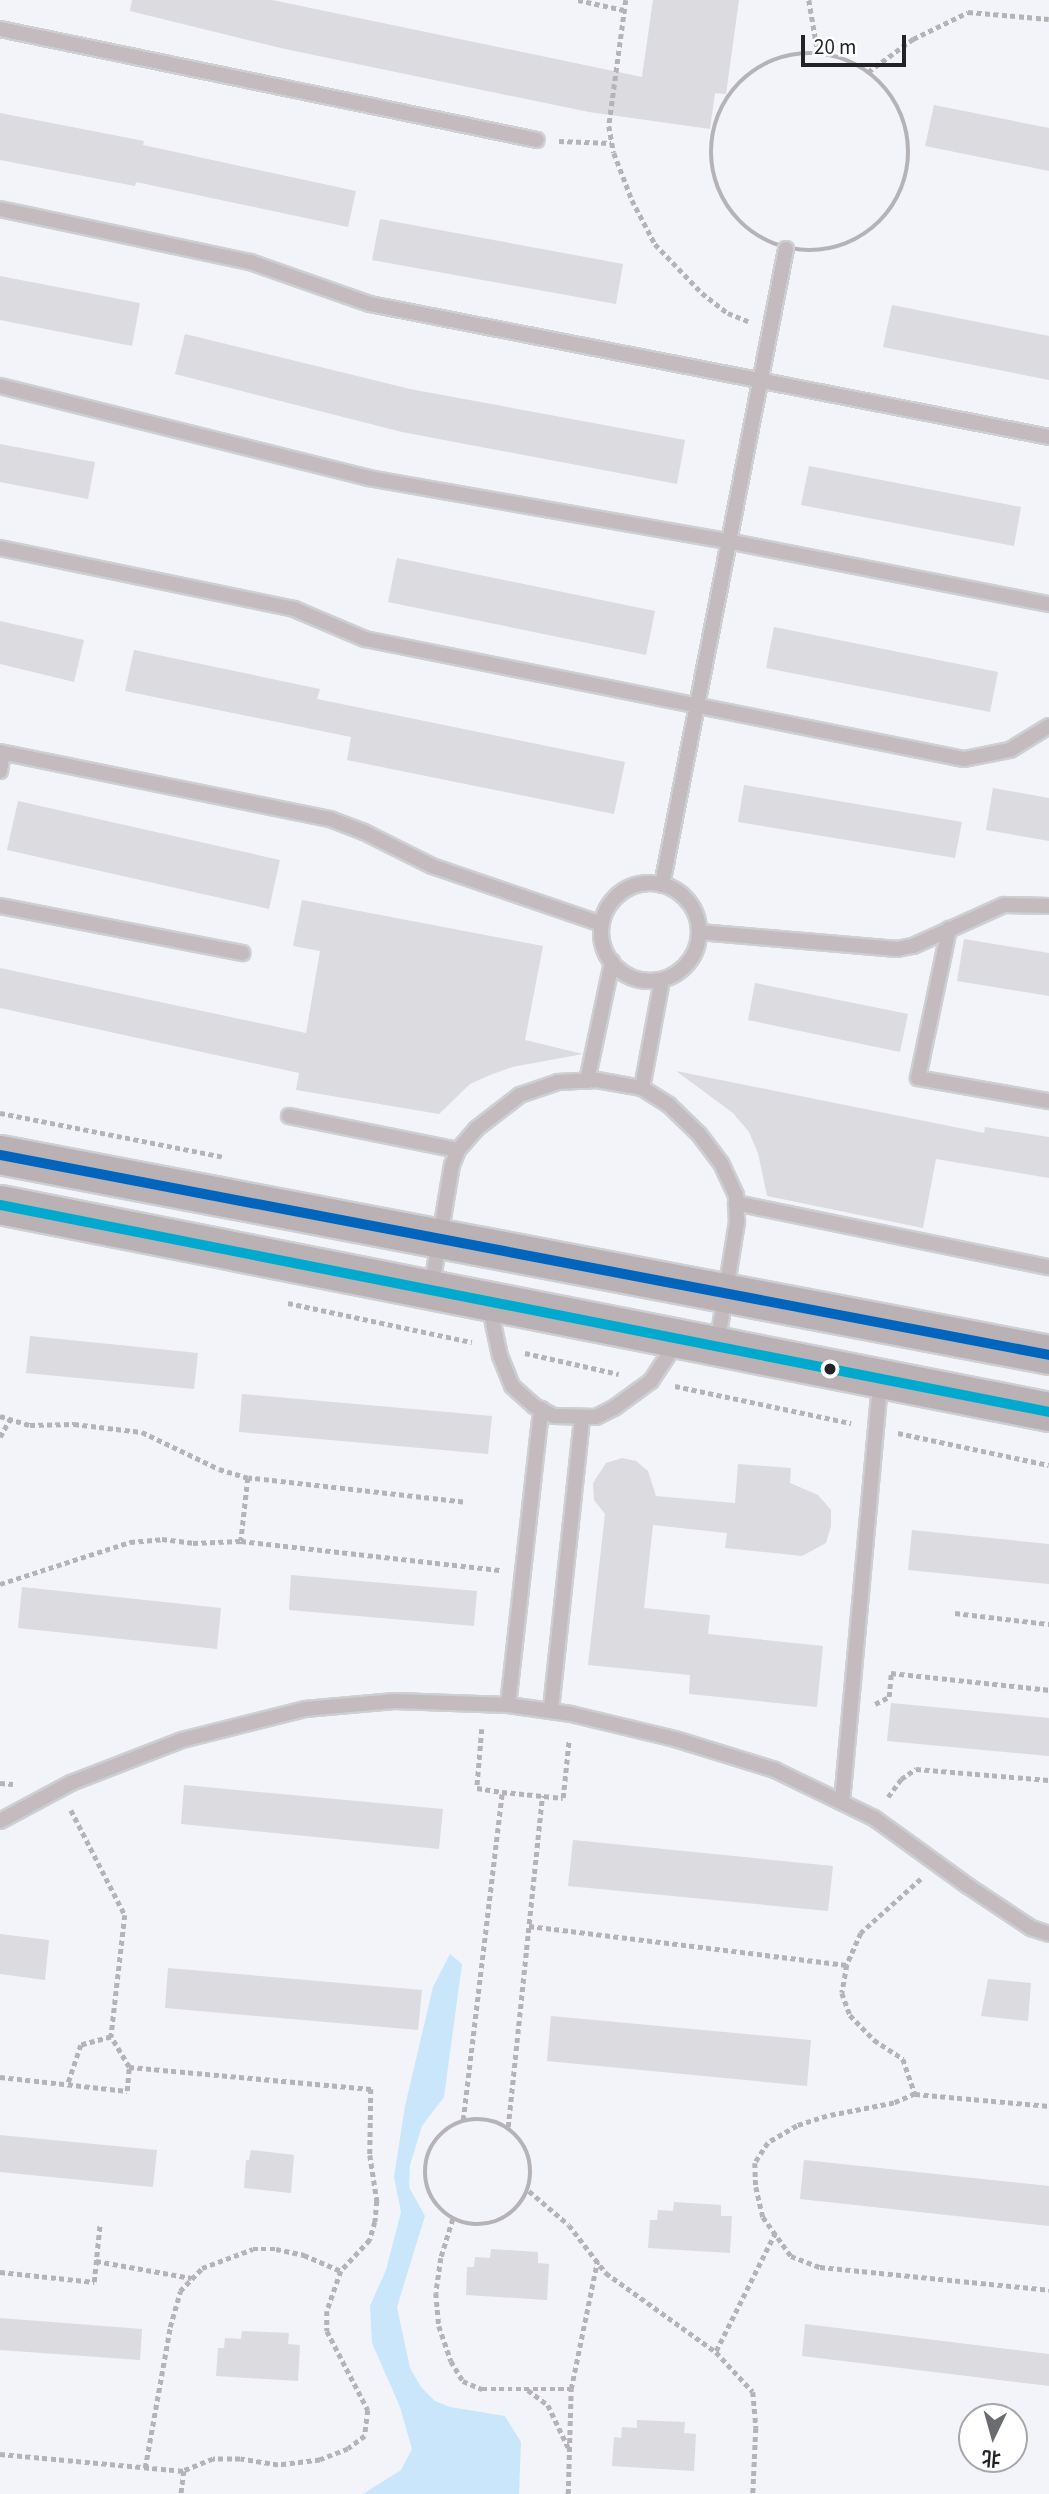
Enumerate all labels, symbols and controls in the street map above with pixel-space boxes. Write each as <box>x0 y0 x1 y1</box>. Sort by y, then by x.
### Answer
scale bar <box>804 21 909 65</box>
text: 20 m <box>814 32 856 62</box>
unlabelled marker <box>823 1362 837 1376</box>
north arrow <box>958 2403 1028 2473</box>
text: 北 <box>981 2443 1002 2472</box>

